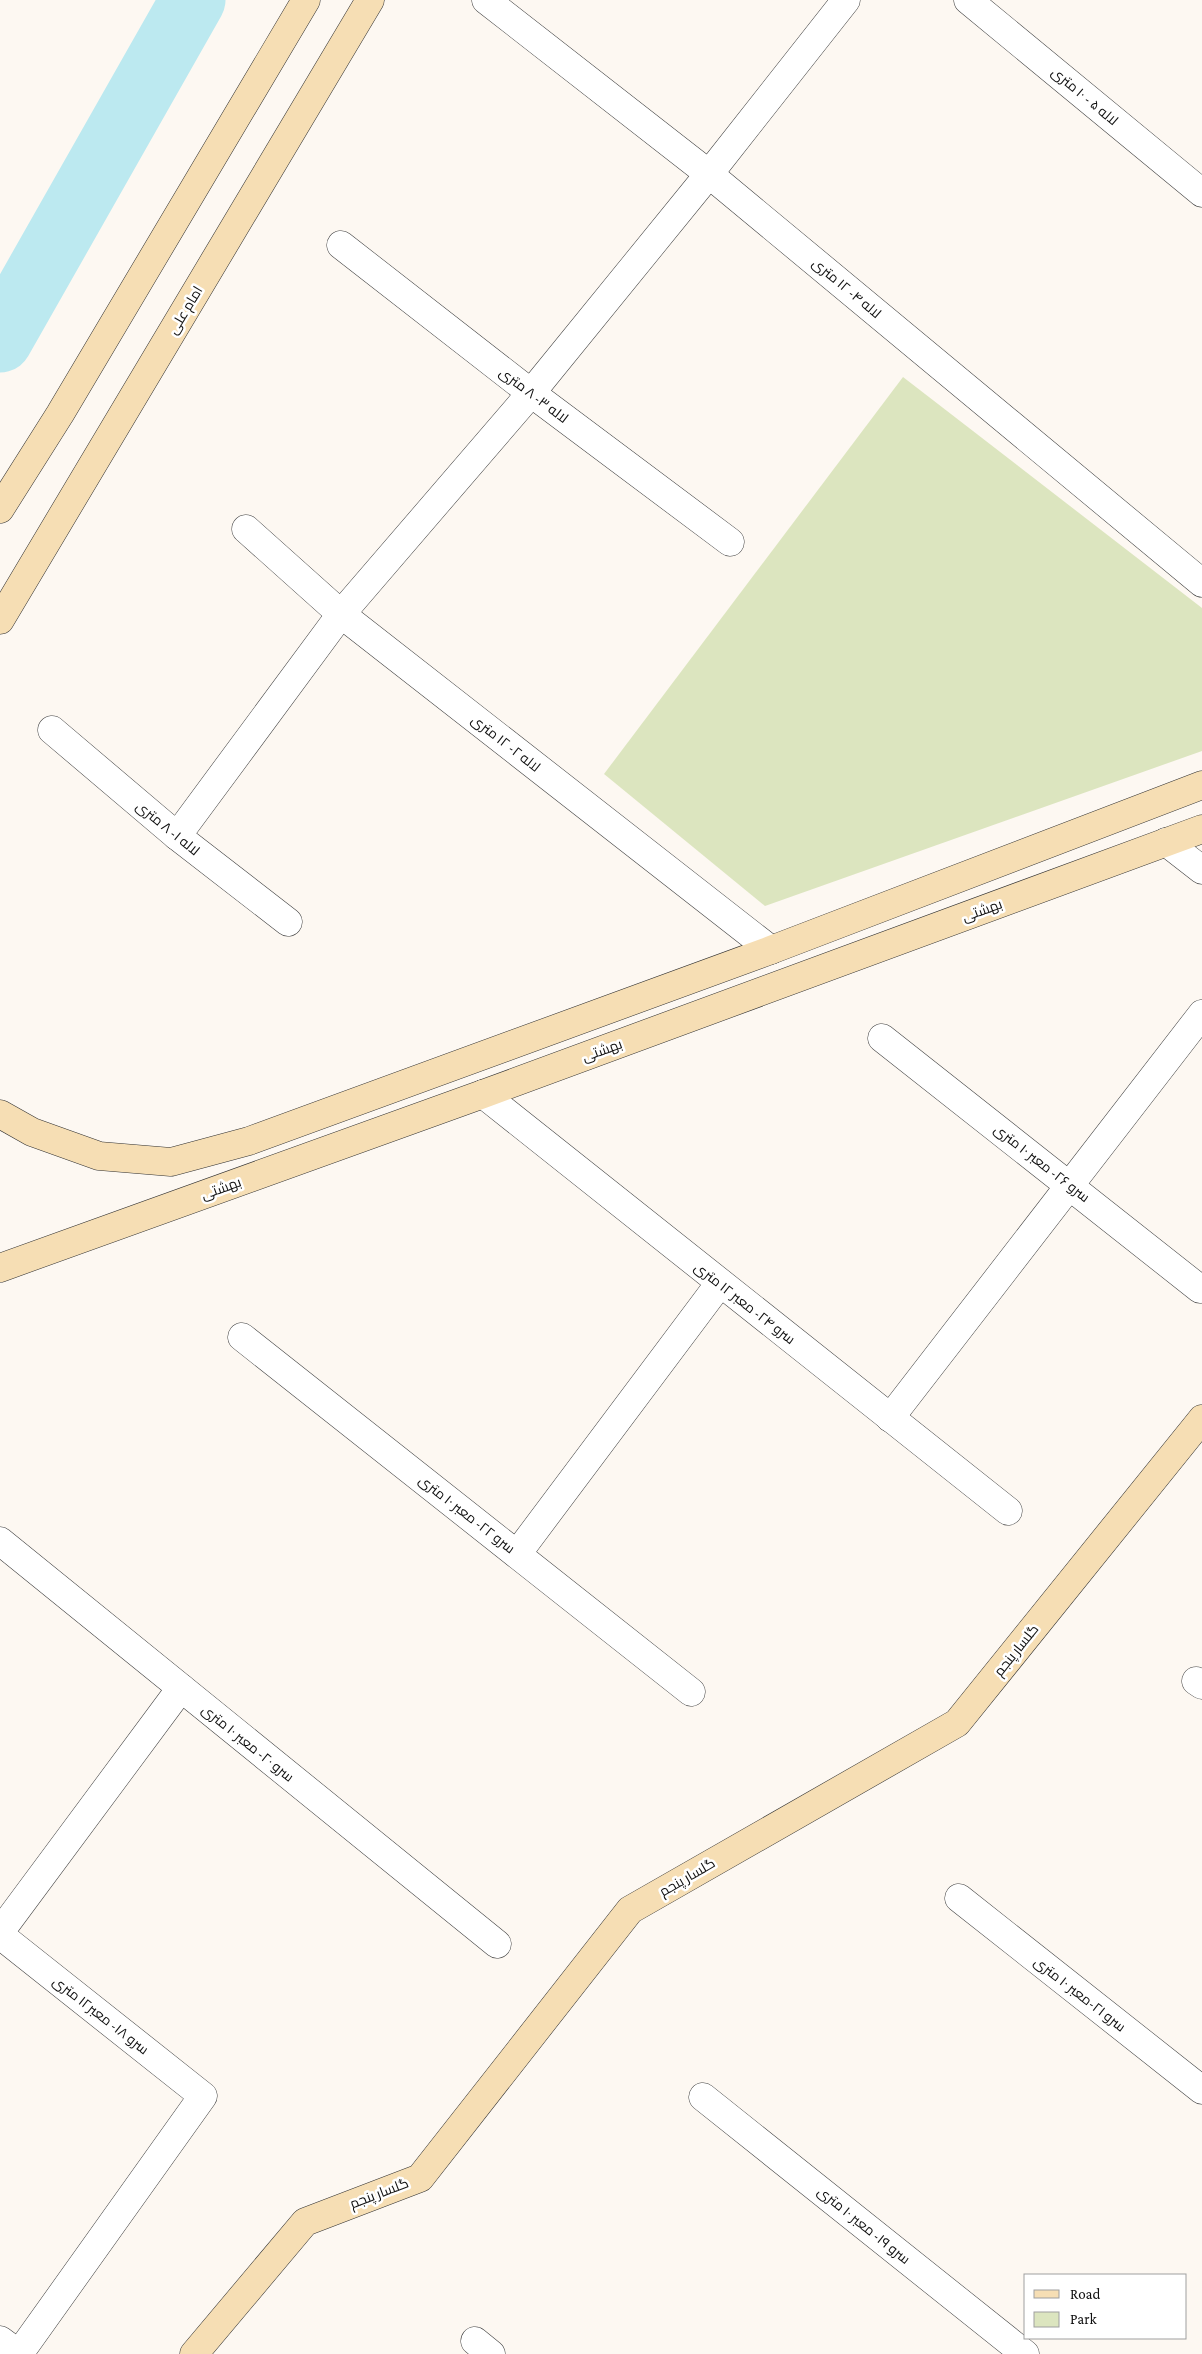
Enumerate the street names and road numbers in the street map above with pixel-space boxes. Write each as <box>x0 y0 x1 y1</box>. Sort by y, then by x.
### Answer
street label: لاله ۵ - ۱۰ متری <box>1048 64 1122 128</box>
street label: لاله ۴- ۱۲ متری <box>809 255 885 321</box>
street label: امام علی <box>164 283 207 338</box>
street label: لاله ۳- ۸ متری <box>496 364 572 426</box>
street label: لاله ۲- ۱۲ متری <box>468 711 544 775</box>
street label: لاله ۱- ۸ متری <box>133 798 203 858</box>
street label: بهشتی <box>960 895 1004 925</box>
street label: بهشتی <box>580 1035 624 1065</box>
street label: سرو ۲۶- معبر ۱۰ متری <box>991 1121 1093 1205</box>
street label: بهشتی <box>199 1173 243 1203</box>
street label: سرو ۲۴- معبر ۱۲ متری <box>692 1259 798 1347</box>
street label: سرو ۲۲- معبر ۱۰ متری <box>416 1472 518 1556</box>
street label: گلسار پنجم <box>990 1621 1043 1680</box>
street label: سرو ۲۰- معبر ۱۰ متری <box>199 1701 297 1785</box>
street label: گلسار پنجم <box>656 1855 719 1901</box>
street label: سرو ۲۱-معبر ۱۰ متری <box>1031 1953 1129 2035</box>
street label: سرو ۱۸- معبر۱۲ متری <box>50 1973 152 2057</box>
street label: گلسار پنجم <box>347 2174 411 2213</box>
street label: سرو ۱۹- معبر ۱۰ متری <box>815 2183 913 2267</box>

